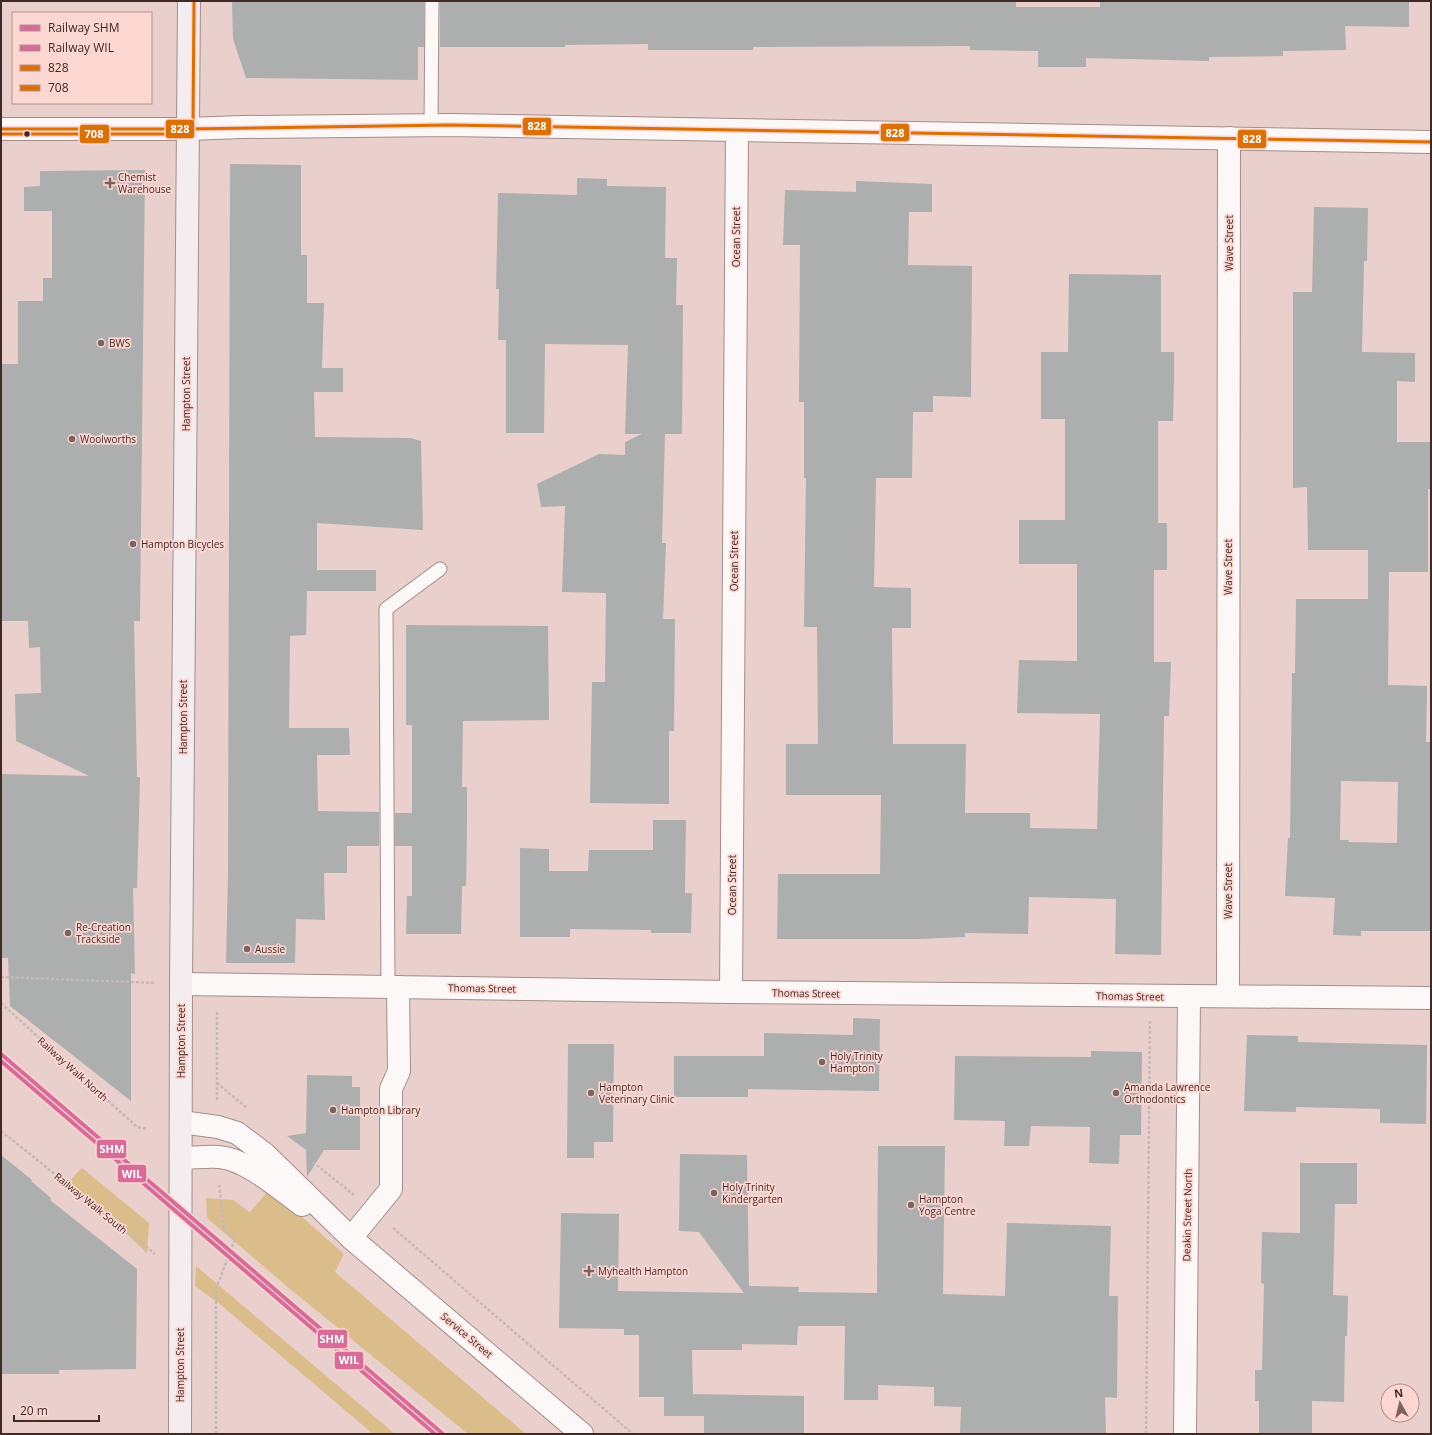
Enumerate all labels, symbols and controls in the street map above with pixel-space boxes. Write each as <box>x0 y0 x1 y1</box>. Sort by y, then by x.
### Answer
legend <box>12 12 152 104</box>
text: Railway SHM <box>48 19 119 36</box>
text: Railway WIL <box>48 39 114 56</box>
text: 828 <box>48 59 69 76</box>
text: 708 <box>48 79 69 96</box>
line badge: 828 <box>522 117 552 136</box>
text: 828 <box>528 118 546 133</box>
line badge: 828 <box>165 119 195 139</box>
text: 828 <box>171 121 189 136</box>
line badge: 828 <box>880 123 910 142</box>
line badge: 708 <box>79 124 110 144</box>
text: 828 <box>886 125 904 140</box>
text: 708 <box>85 126 103 141</box>
unlabelled marker <box>22 129 32 139</box>
line badge: 828 <box>1237 129 1267 149</box>
text: 828 <box>1243 131 1261 146</box>
place label: Chemist Warehouse <box>118 170 172 196</box>
marker: Chemist Warehouse <box>105 178 115 188</box>
street label: Ocean Street <box>729 206 743 267</box>
street label: Wave Street <box>1222 215 1236 271</box>
place label: BWS <box>109 336 130 350</box>
marker: BWS <box>96 338 106 348</box>
street label: Hampton Street <box>179 356 193 431</box>
place label: Woolworths <box>80 432 136 446</box>
marker: Woolworths <box>67 434 77 444</box>
street label: Ocean Street <box>727 530 741 591</box>
place label: Hampton Bicycles <box>141 537 224 551</box>
marker: Hampton Bicycles <box>128 539 138 549</box>
street label: Wave Street <box>1221 539 1235 595</box>
street label: Hampton Street <box>176 679 190 754</box>
street label: Ocean Street <box>725 854 739 915</box>
street label: Wave Street <box>1221 863 1235 919</box>
place label: Re-Creation Trackside <box>76 920 131 946</box>
marker: Re-Creation Trackside <box>63 928 73 938</box>
place label: Aussie <box>255 942 286 956</box>
marker: Aussie <box>242 944 252 954</box>
street label: Thomas Street <box>448 980 516 996</box>
street label: Thomas Street <box>772 985 840 1001</box>
street label: Thomas Street <box>1096 988 1164 1004</box>
street label: Hampton Street <box>174 1003 188 1078</box>
street label: Railway Walk North <box>35 1034 111 1104</box>
place label: Holy Trinity Hampton <box>830 1049 884 1075</box>
marker: Holy Trinity Hampton <box>817 1057 827 1067</box>
place label: Hampton Veterinary Clinic <box>599 1080 675 1106</box>
place label: Amanda Lawrence Orthodontics <box>1124 1080 1211 1106</box>
marker: Hampton Veterinary Clinic <box>586 1088 596 1098</box>
marker: Amanda Lawrence Orthodontics <box>1111 1088 1121 1098</box>
place label: Hampton Library <box>341 1103 421 1117</box>
marker: Hampton Library <box>328 1105 338 1115</box>
line badge: SHM <box>96 1139 127 1159</box>
text: SHM <box>100 1141 124 1156</box>
line badge: WIL <box>117 1164 147 1183</box>
text: WIL <box>122 1166 142 1181</box>
street label: Deakin Street North <box>1179 1168 1195 1262</box>
street label: Railway Walk South <box>52 1169 130 1237</box>
place label: Holy Trinity Kindergarten <box>722 1180 783 1206</box>
marker: Holy Trinity Kindergarten <box>709 1188 719 1198</box>
place label: Hampton Yoga Centre <box>919 1192 976 1218</box>
marker: Hampton Yoga Centre <box>906 1200 916 1210</box>
place label: Myhealth Hampton <box>598 1264 688 1278</box>
marker: Myhealth Hampton <box>583 1265 595 1277</box>
street label: Service Street <box>438 1309 496 1361</box>
street label: Hampton Street <box>173 1327 187 1402</box>
line badge: SHM <box>317 1329 348 1349</box>
text: SHM <box>320 1331 344 1346</box>
line badge: WIL <box>334 1351 364 1370</box>
text: WIL <box>339 1352 359 1367</box>
north arrow <box>1380 1383 1420 1423</box>
text: N <box>1393 1385 1404 1401</box>
scale bar <box>14 1397 99 1423</box>
text: 20 m <box>20 1402 48 1419</box>

